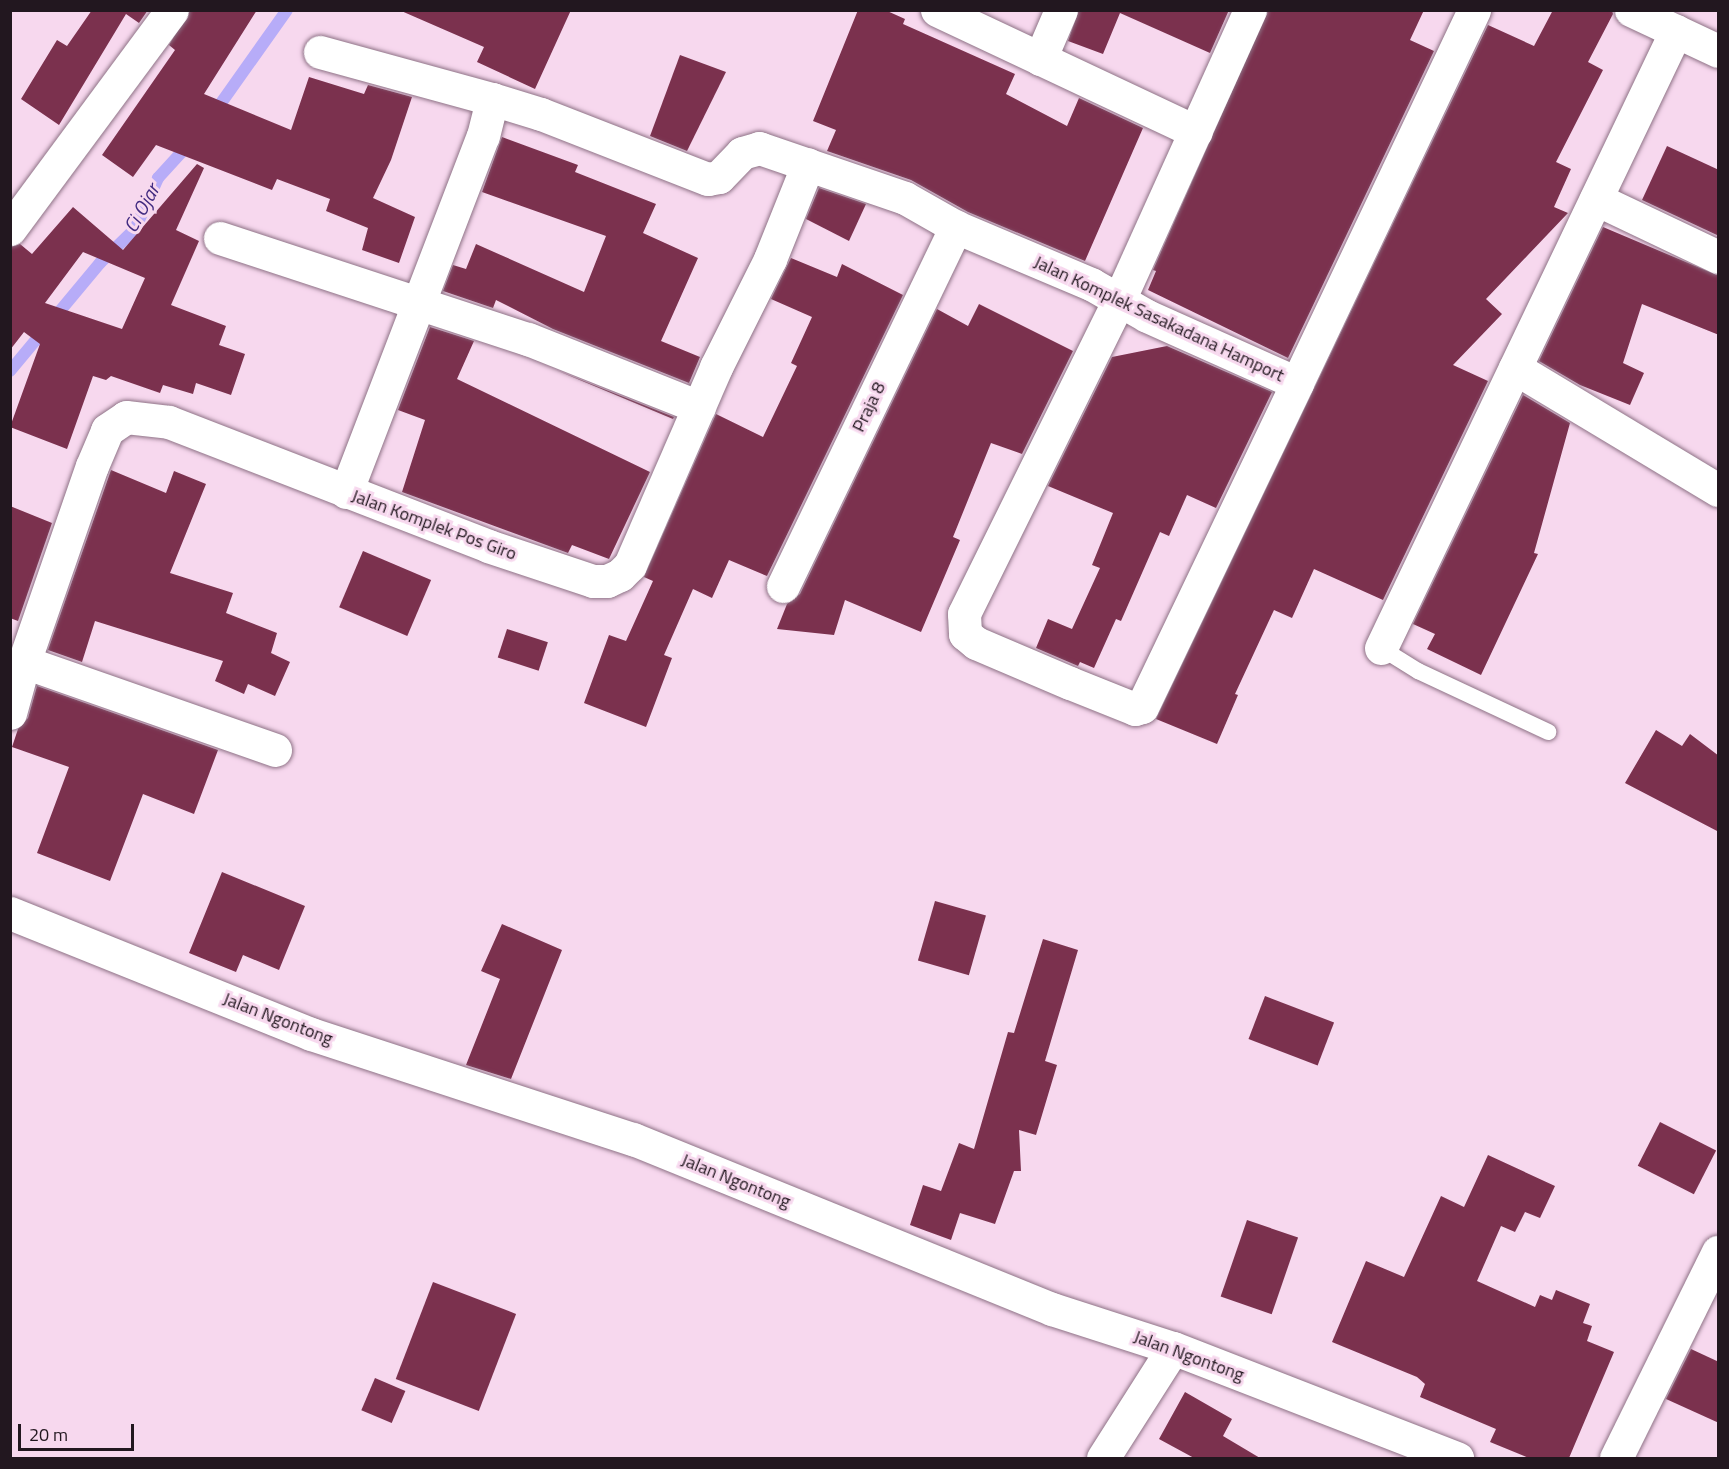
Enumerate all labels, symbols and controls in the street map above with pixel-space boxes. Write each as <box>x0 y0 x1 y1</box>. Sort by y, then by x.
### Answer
water label: Ci Ojar <box>118 180 164 236</box>
street label: Jalan Komplek Sasakadana Hamport <box>1030 251 1288 387</box>
street label: Praja 8 <box>848 378 890 436</box>
street label: Jalan Komplek Pos Giro <box>349 485 519 565</box>
street label: Jalan Ngontong <box>220 988 336 1050</box>
street label: Jalan Ngontong <box>678 1149 794 1213</box>
street label: Jalan Ngontong <box>1131 1326 1247 1386</box>
scale bar <box>21 1412 136 1450</box>
text: 20 m <box>29 1421 68 1448</box>

